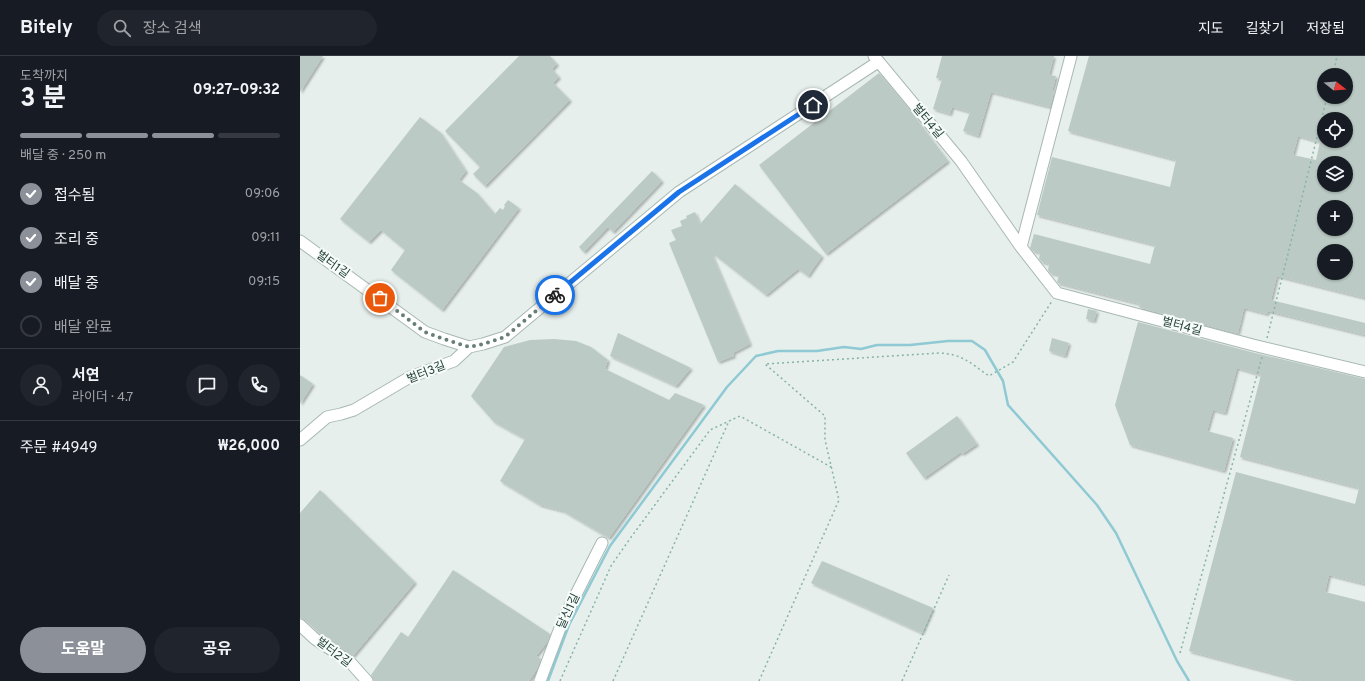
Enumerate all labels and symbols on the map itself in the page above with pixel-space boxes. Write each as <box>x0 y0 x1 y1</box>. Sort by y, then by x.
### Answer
north arrow <box>1317 68 1353 104</box>
pin <box>796 88 830 122</box>
street label: 벌터4길 <box>908 101 946 142</box>
street label: 벌터1길 <box>312 247 352 282</box>
courier <box>535 275 575 315</box>
pin <box>363 281 397 315</box>
street label: 벌터4길 <box>1160 314 1203 340</box>
street label: 벌터3길 <box>405 358 448 388</box>
street label: 달신1길 <box>554 591 584 632</box>
street label: 벌터2길 <box>312 634 354 671</box>

